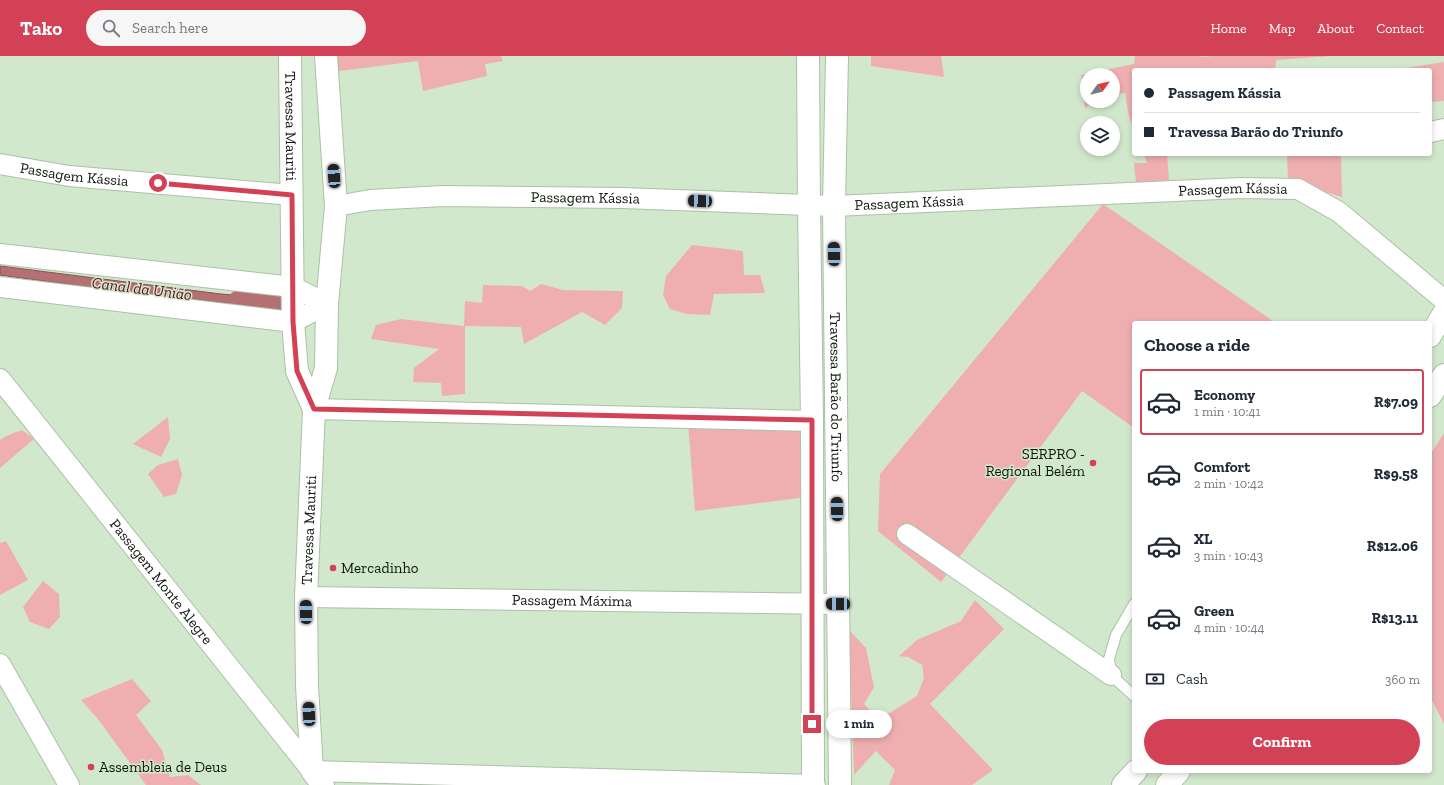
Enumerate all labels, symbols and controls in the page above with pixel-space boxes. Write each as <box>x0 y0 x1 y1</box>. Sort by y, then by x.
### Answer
search box <box>86 10 366 46</box>
text: Tako <box>20 17 62 40</box>
icon: search <box>100 17 122 39</box>
text: Search here <box>132 19 208 37</box>
text: Home <box>1211 20 1247 37</box>
text: Map <box>1269 20 1295 37</box>
text: About <box>1317 20 1354 37</box>
text: Contact <box>1376 20 1424 37</box>
north arrow <box>1080 68 1120 108</box>
map controls <box>1080 68 1120 156</box>
street label: Travessa Mauriti <box>281 71 300 181</box>
text: Passagem Kássia <box>1168 84 1281 102</box>
button: layers <box>1080 116 1120 156</box>
text: Travessa Barão do Triunfo <box>1168 123 1343 141</box>
street label: Passagem Kássia <box>18 159 129 190</box>
car <box>327 164 341 188</box>
route start <box>149 174 167 192</box>
street label: Passagem Kássia <box>1178 179 1288 200</box>
street label: Passagem Kássia <box>531 188 640 208</box>
street label: Passagem Kássia <box>854 191 964 214</box>
car <box>688 195 712 207</box>
car <box>828 242 840 266</box>
water label: Canal da União <box>91 273 193 304</box>
street label: Travessa Barão do Triunfo <box>826 312 846 482</box>
text: Choose a ride <box>1144 334 1250 356</box>
icon: car <box>1146 384 1182 420</box>
text: Economy <box>1194 386 1255 404</box>
text: R$7.09 <box>1374 393 1418 411</box>
text: 1 min · 10:41 <box>1194 404 1260 419</box>
place label: SERPRO - Regional Belém <box>985 445 1085 480</box>
icon: car <box>1146 456 1182 492</box>
marker: SERPRO - Regional Belém <box>1088 458 1098 468</box>
text: Comfort <box>1194 458 1250 476</box>
text: R$9.58 <box>1374 465 1418 483</box>
street label: Travessa Mauriti <box>298 475 320 585</box>
text: 2 min · 10:42 <box>1194 476 1264 491</box>
car <box>831 497 843 521</box>
street label: Passagem Monte Alegre <box>106 515 217 648</box>
icon: car <box>1146 528 1182 564</box>
text: XL <box>1194 530 1212 548</box>
text: R$12.06 <box>1367 537 1418 555</box>
text: 3 min · 10:43 <box>1194 548 1263 563</box>
place label: Mercadinho <box>341 559 419 577</box>
marker: Mercadinho <box>328 563 338 573</box>
street label: Passagem Máxima <box>512 591 632 610</box>
car <box>826 598 850 610</box>
car <box>300 600 312 624</box>
icon: car <box>1146 600 1182 636</box>
text: Green <box>1194 602 1234 620</box>
text: R$13.11 <box>1371 609 1418 627</box>
text: 4 min · 10:44 <box>1194 620 1264 635</box>
icon: cash <box>1144 668 1166 690</box>
text: Cash <box>1176 670 1208 688</box>
text: 360 m <box>1385 672 1420 687</box>
car <box>302 702 316 726</box>
callout: 1 min <box>826 710 892 738</box>
route end <box>803 715 821 733</box>
text: 1 min <box>844 716 874 731</box>
button: Confirm <box>1144 719 1420 765</box>
place label: Assembleia de Deus <box>99 758 227 776</box>
marker: Assembleia de Deus <box>86 762 96 772</box>

